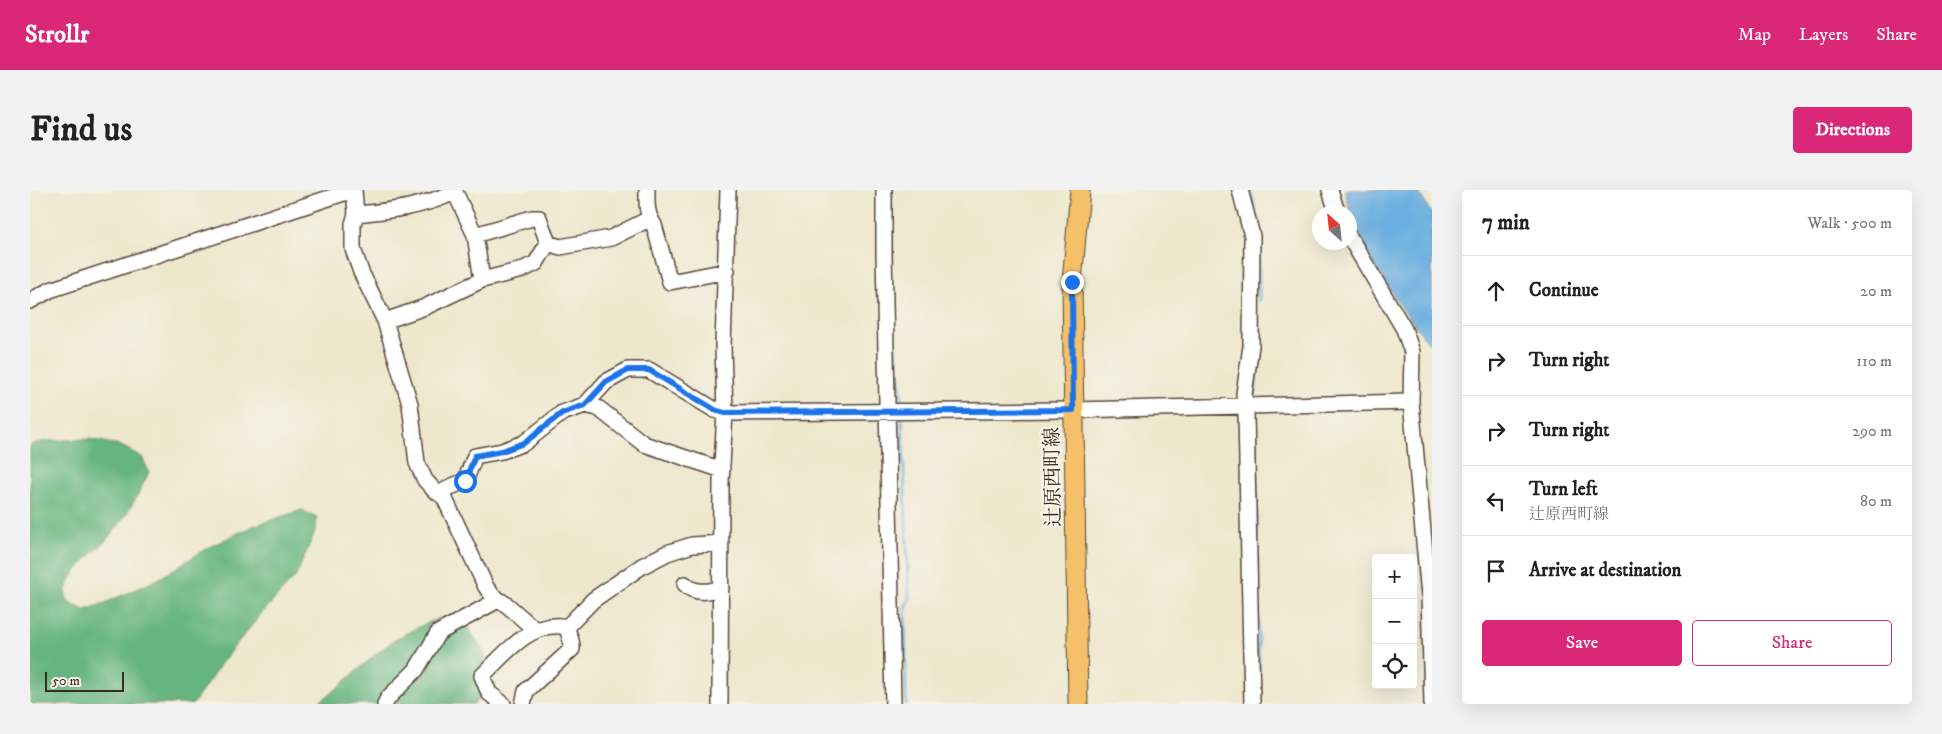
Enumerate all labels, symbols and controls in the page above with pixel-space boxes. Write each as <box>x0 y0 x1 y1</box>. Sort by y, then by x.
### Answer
text: Strollr <box>25 20 89 50</box>
text: Map <box>1738 24 1771 46</box>
text: Layers <box>1799 24 1848 46</box>
text: Share <box>1876 24 1917 46</box>
button: Directions <box>1793 107 1912 153</box>
text: Find us <box>30 108 132 152</box>
north arrow <box>1312 205 1357 250</box>
text: 7 min <box>1482 210 1530 236</box>
text: Walk · 500 m <box>1807 213 1892 233</box>
route end <box>1061 271 1084 294</box>
icon: ahead <box>1482 277 1510 305</box>
text: Continue <box>1529 279 1599 302</box>
text: 20 m <box>1860 281 1892 301</box>
icon: right <box>1482 347 1510 375</box>
text: Turn right <box>1529 349 1609 372</box>
text: 110 m <box>1856 351 1892 371</box>
icon: right <box>1482 417 1510 445</box>
text: Turn right <box>1529 419 1609 442</box>
text: 290 m <box>1852 421 1892 441</box>
street label: 辻原西町線 <box>1040 427 1067 527</box>
route start <box>454 470 477 493</box>
text: Turn left <box>1529 478 1598 501</box>
icon: left <box>1482 487 1510 515</box>
text: 80 m <box>1860 491 1892 511</box>
text: 辻原西町線 <box>1529 504 1609 524</box>
map controls <box>1372 554 1417 689</box>
button: + <box>1372 554 1417 599</box>
icon: arrive <box>1482 557 1510 585</box>
text: Arrive at destination <box>1529 559 1681 582</box>
button: − <box>1372 599 1417 644</box>
button: Save <box>1482 620 1682 666</box>
button: Share <box>1692 620 1892 666</box>
button: locate <box>1372 644 1417 689</box>
scale bar <box>45 669 124 692</box>
text: 50 m <box>52 672 80 690</box>

